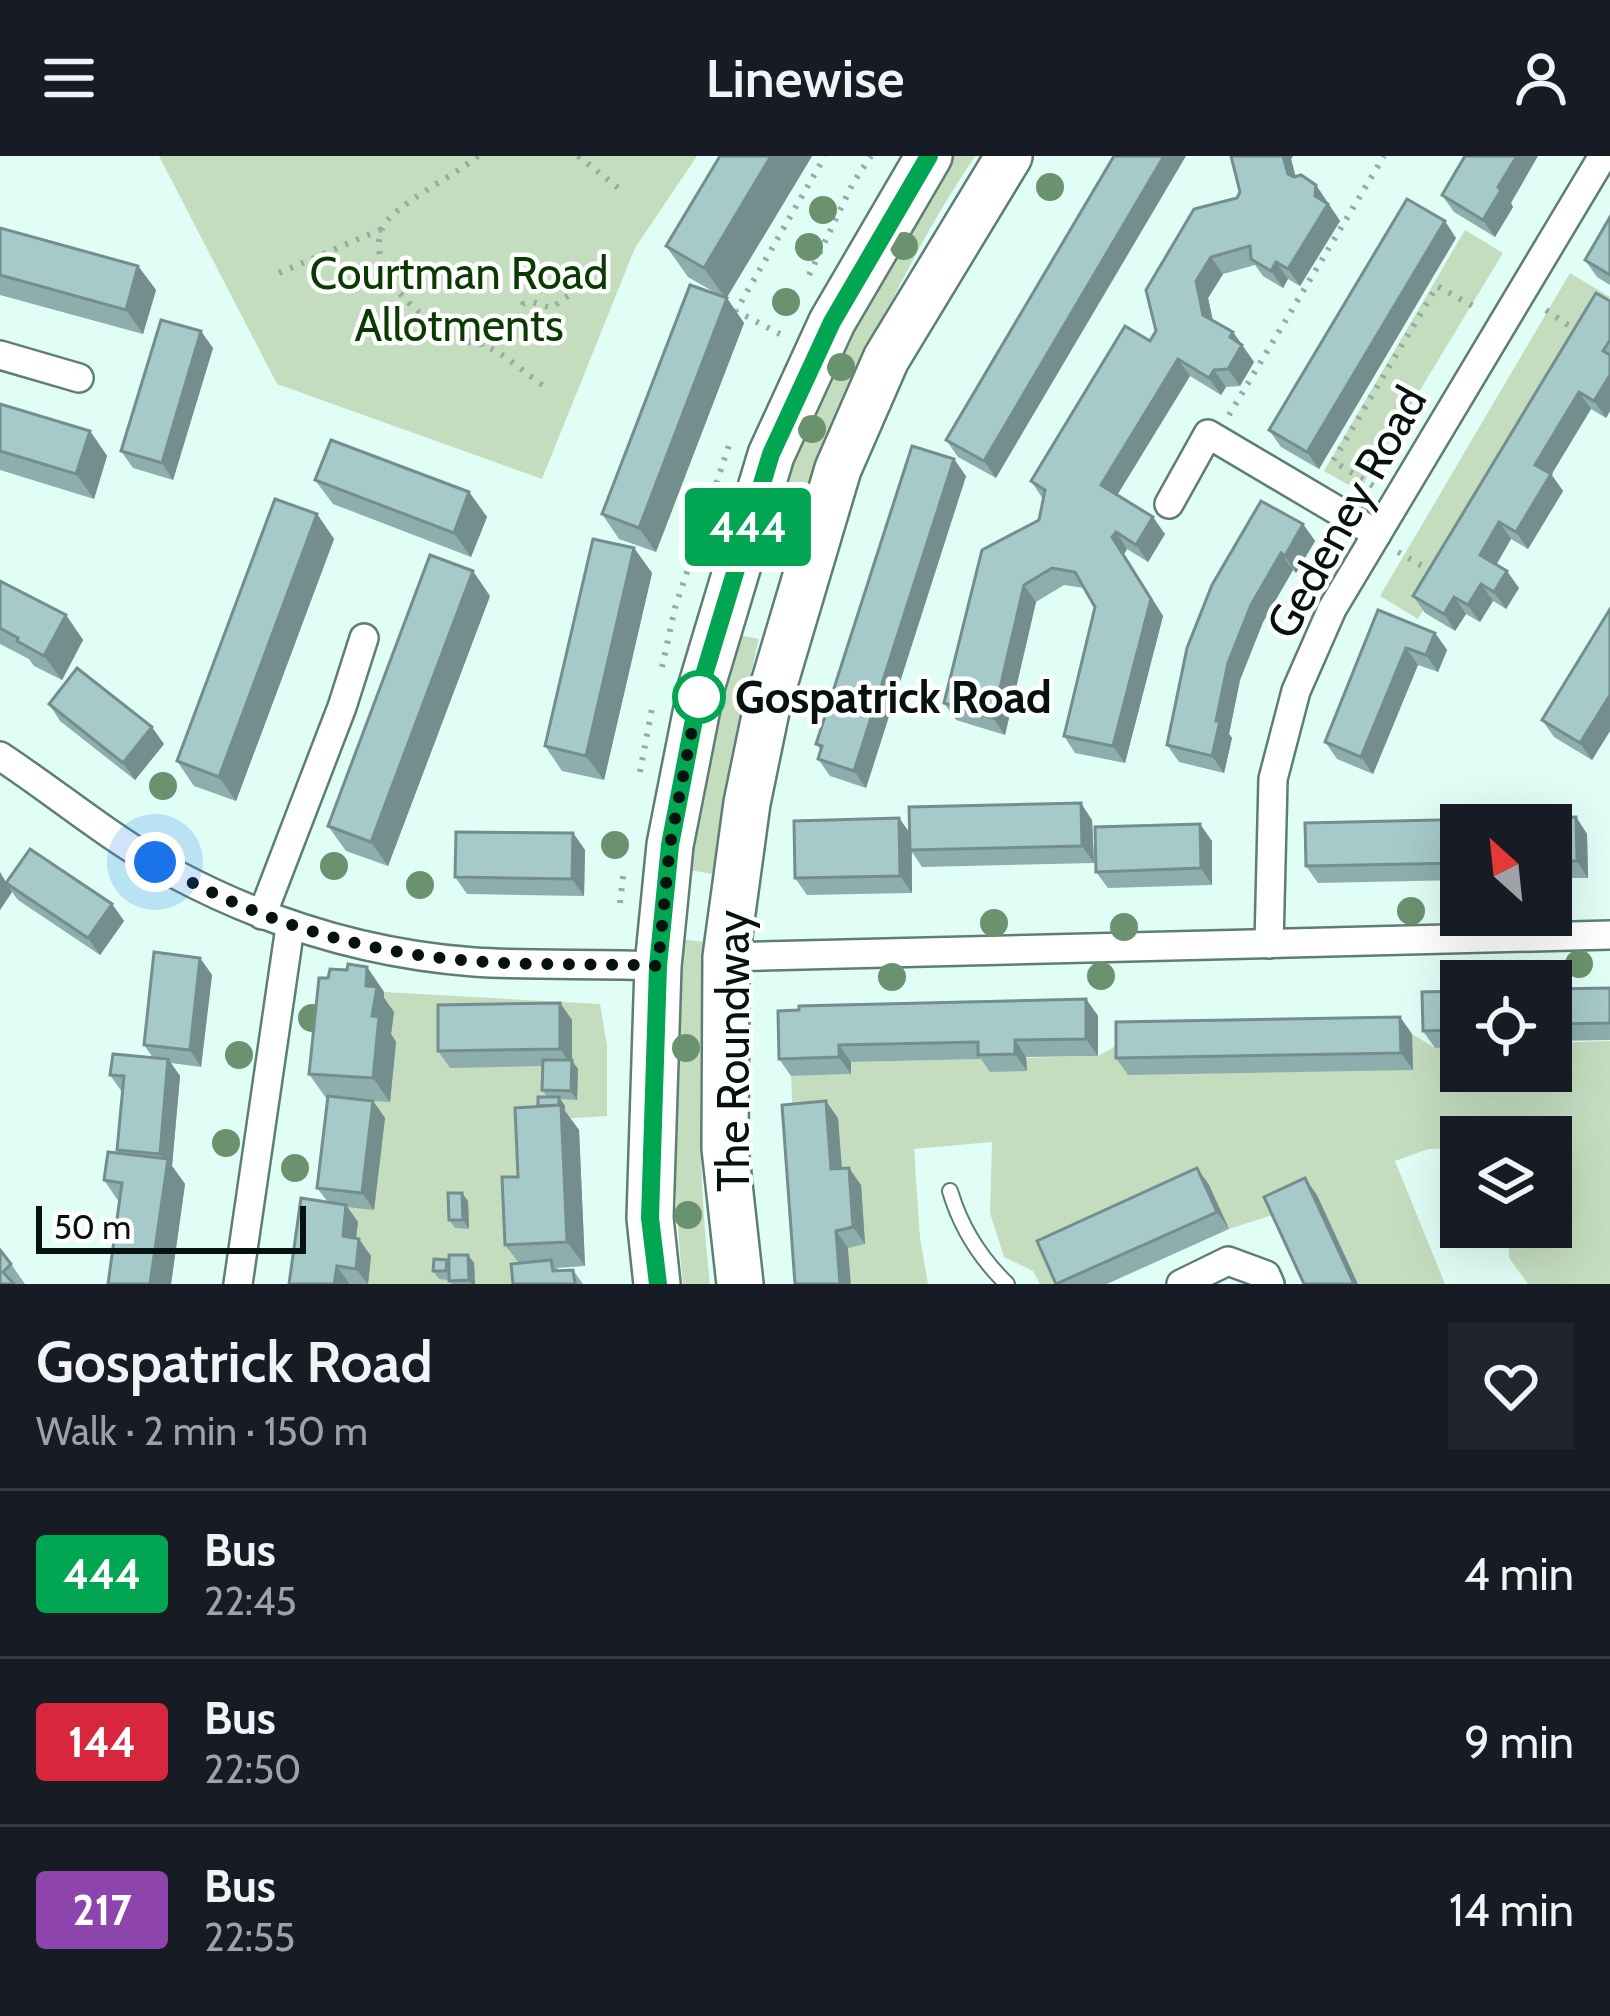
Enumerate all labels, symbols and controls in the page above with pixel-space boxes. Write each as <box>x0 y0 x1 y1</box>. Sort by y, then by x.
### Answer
icon: menu <box>36 45 102 111</box>
text: Linewise <box>705 45 905 111</box>
icon: person <box>1508 45 1574 111</box>
park label: Courtman Road Allotments <box>310 246 608 352</box>
street label: Gedeney Road <box>1255 377 1437 647</box>
line badge: 444 <box>679 488 817 566</box>
text: 444 <box>709 501 787 553</box>
place label: Gospatrick Road <box>735 670 1052 724</box>
marker: Gospatrick Road <box>674 672 724 722</box>
north arrow <box>1440 804 1572 936</box>
map controls <box>1440 804 1572 1248</box>
your location <box>125 832 185 892</box>
street label: The Roundway <box>706 910 760 1192</box>
button: locate <box>1440 960 1572 1092</box>
button: layers <box>1440 1116 1572 1248</box>
scale bar <box>36 1200 306 1253</box>
text: 50 m <box>54 1207 131 1247</box>
button: heart <box>1448 1323 1574 1449</box>
text: Gospatrick Road <box>36 1327 433 1396</box>
text: Walk · 2 min · 150 m <box>36 1407 368 1455</box>
text: Bus <box>204 1523 276 1577</box>
text: 4 min <box>1464 1547 1574 1601</box>
text: 444 <box>63 1548 141 1600</box>
text: 22:45 <box>204 1577 297 1625</box>
text: Bus <box>204 1691 276 1745</box>
text: 9 min <box>1464 1715 1574 1769</box>
text: 144 <box>68 1716 136 1768</box>
text: 22:50 <box>204 1745 301 1793</box>
text: Bus <box>204 1859 276 1913</box>
text: 14 min <box>1449 1883 1574 1937</box>
text: 217 <box>72 1884 132 1936</box>
text: 22:55 <box>204 1913 295 1961</box>

